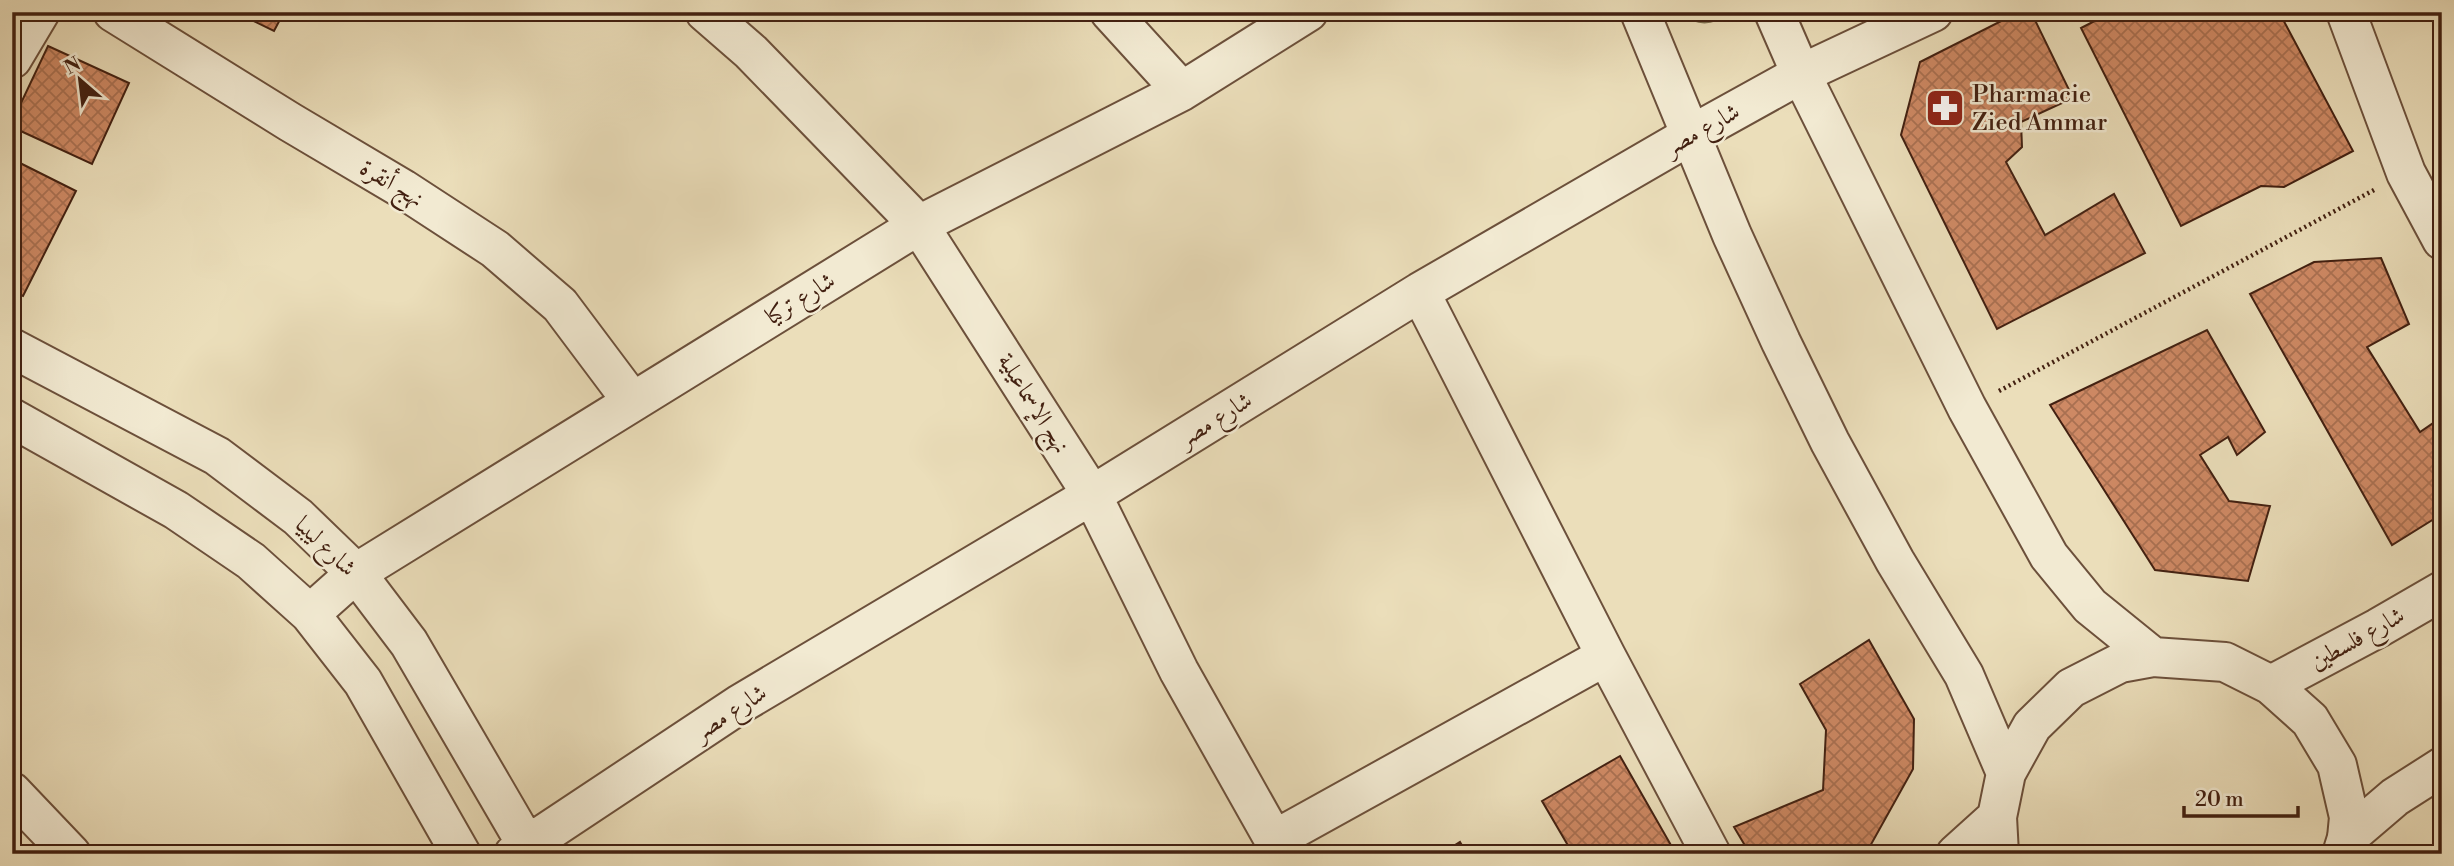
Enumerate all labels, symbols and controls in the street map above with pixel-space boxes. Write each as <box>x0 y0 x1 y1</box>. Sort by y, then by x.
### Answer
north arrow <box>46 46 116 116</box>
text: N <box>60 52 85 80</box>
place label: Pharmacie Zied Ammar <box>1972 80 2107 138</box>
pharmacy icon: Pharmacie Zied Ammar <box>1924 87 1966 129</box>
street label: شارع مصر <box>1657 97 1747 168</box>
street label: نهج أنقرة <box>351 151 430 219</box>
street label: شارع تركيا <box>760 266 843 335</box>
street label: نهج الإسماعيلية <box>986 348 1076 462</box>
street label: شارع مصر <box>1170 386 1260 459</box>
street label: شارع ليبيا <box>286 510 362 586</box>
street label: شارع فلسطين <box>2305 601 2412 681</box>
street label: شارع مصر <box>686 678 775 753</box>
scale bar <box>2184 775 2298 819</box>
text: 20 m <box>2195 787 2244 813</box>

